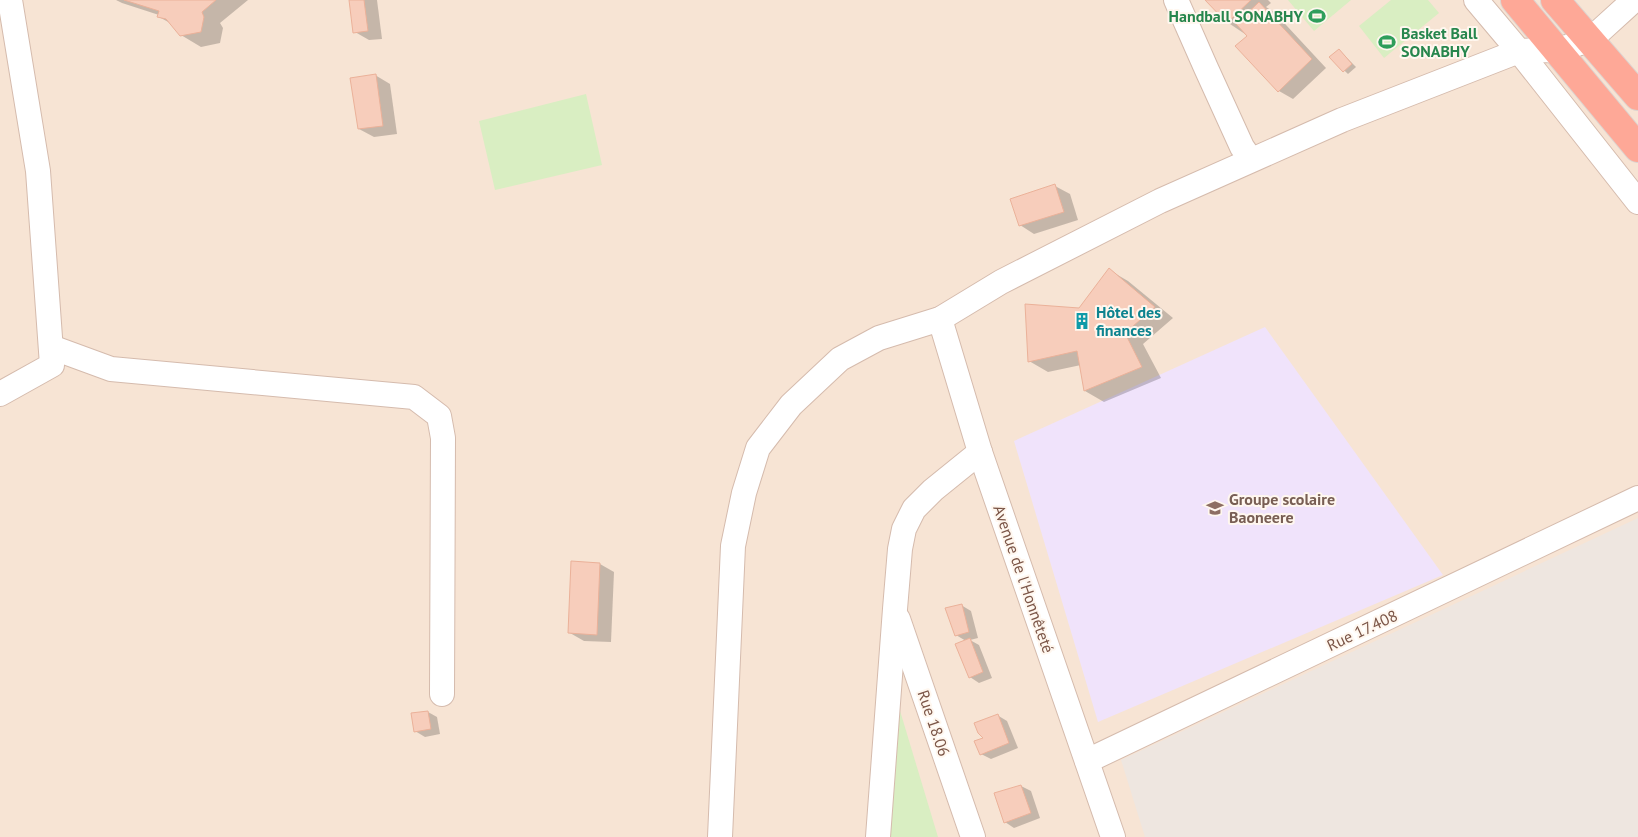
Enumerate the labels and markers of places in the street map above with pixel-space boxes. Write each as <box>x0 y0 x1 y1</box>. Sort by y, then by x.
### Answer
place label: Handball SONABHY <box>1169 6 1304 26</box>
sports icon: Handball SONABHY <box>1307 6 1327 26</box>
place label: Basket Ball SONABHY <box>1401 23 1478 61</box>
sports icon: Basket Ball SONABHY <box>1377 32 1397 52</box>
place label: Hôtel des finances <box>1096 302 1161 340</box>
building icon: Hôtel des finances <box>1072 311 1092 331</box>
place label: Groupe scolaire Baoneere <box>1229 489 1335 527</box>
school or university icon: Groupe scolaire Baoneere <box>1205 498 1225 518</box>

